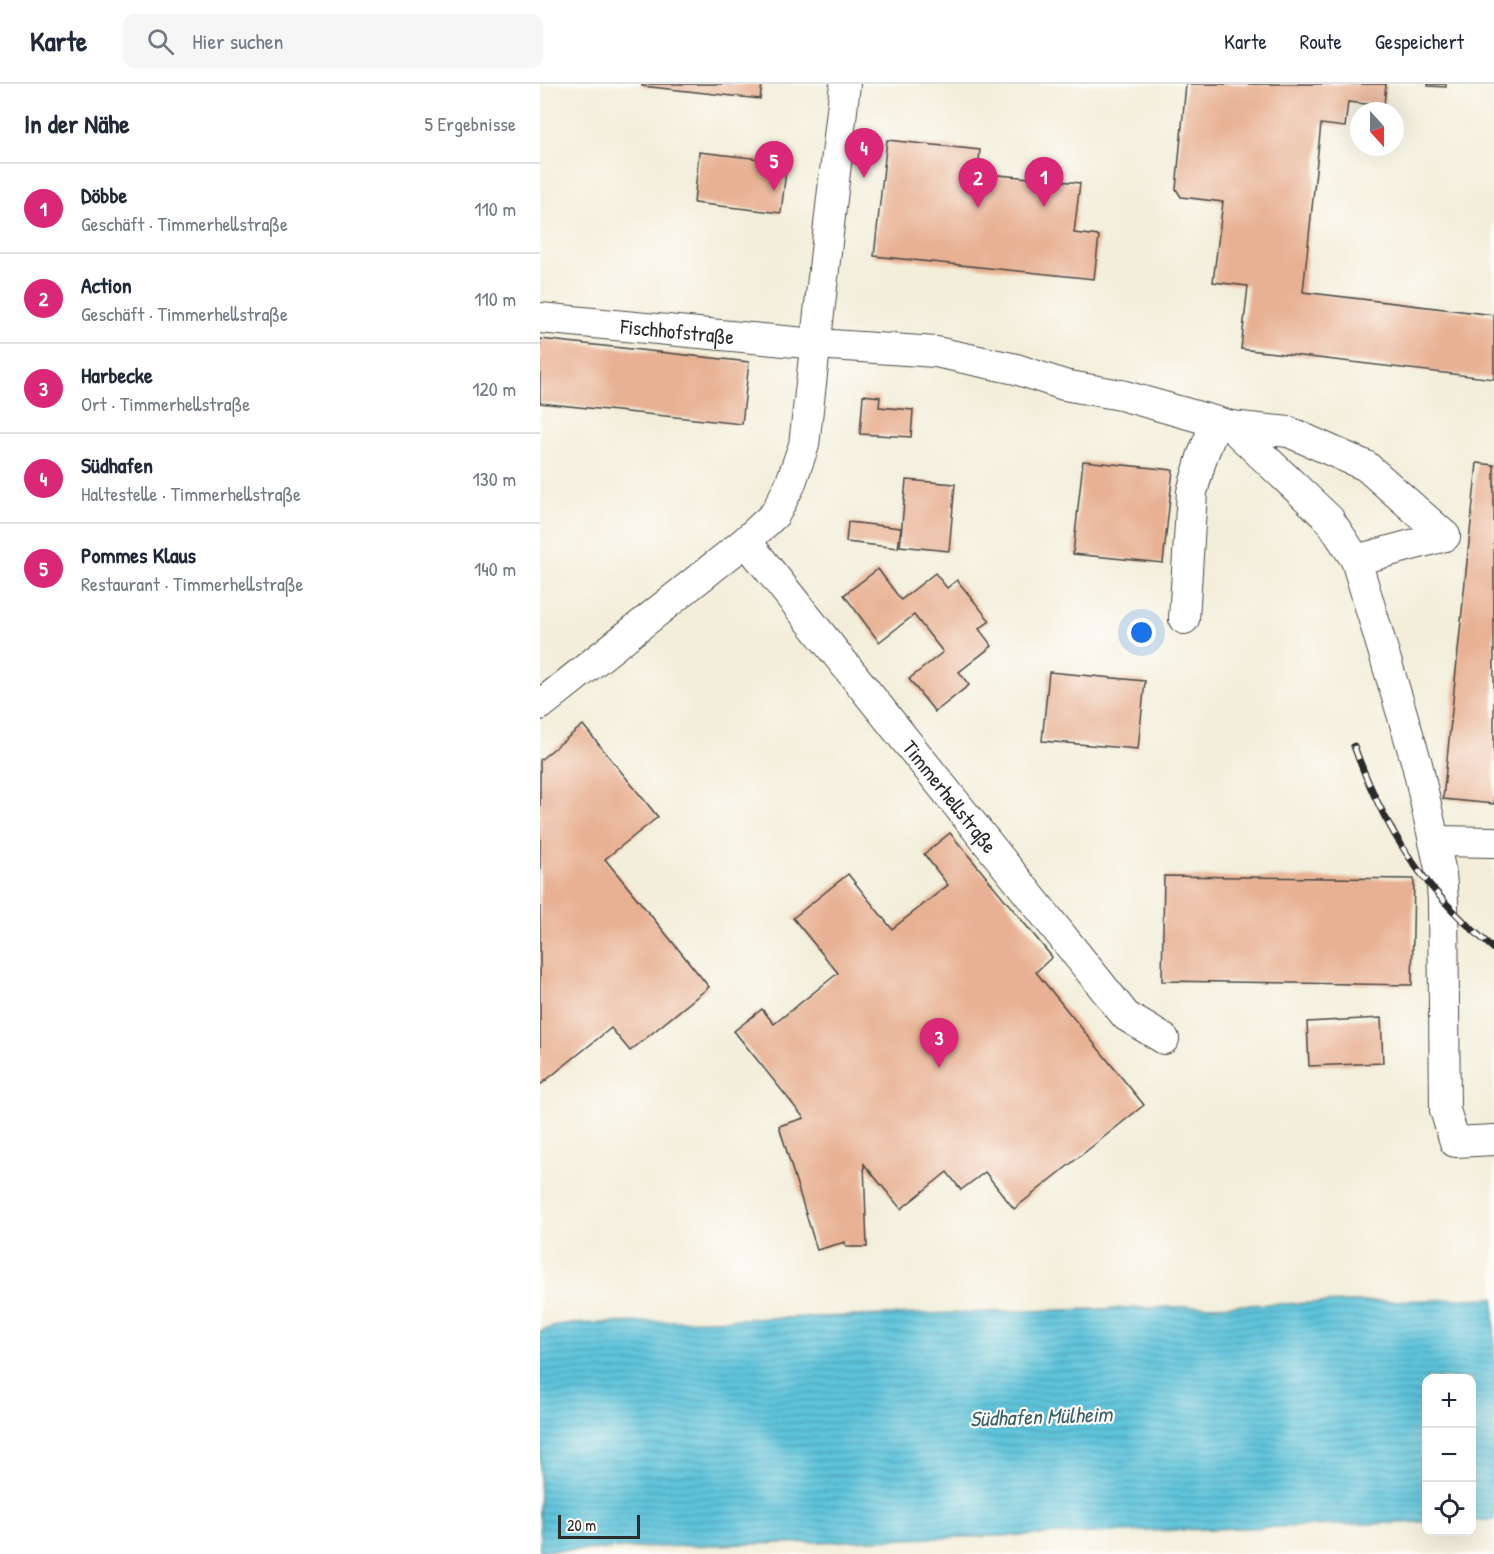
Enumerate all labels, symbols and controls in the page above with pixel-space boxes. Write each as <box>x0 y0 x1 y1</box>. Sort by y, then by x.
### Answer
search box <box>123 14 543 68</box>
text: Karte <box>30 22 87 60</box>
icon: search <box>144 25 177 58</box>
text: Hier suchen <box>192 26 283 56</box>
text: Karte <box>1224 27 1267 56</box>
text: Route <box>1300 27 1342 56</box>
text: Gespeichert <box>1375 27 1464 56</box>
north arrow <box>1350 102 1404 156</box>
text: In der Nähe <box>24 106 130 141</box>
text: 5 Ergebnisse <box>424 110 516 137</box>
pin: 4 <box>844 128 884 178</box>
pin: 5 <box>754 141 794 191</box>
pin: 2 <box>958 158 998 208</box>
pin: 1 <box>1024 158 1064 207</box>
text: Döbbe <box>81 180 127 210</box>
text: 1 <box>40 195 47 222</box>
text: 110 m <box>474 195 516 222</box>
text: Geschäft · Timmerhellstraße <box>81 210 288 237</box>
text: Action <box>81 270 132 300</box>
text: 2 <box>39 285 48 312</box>
text: 110 m <box>474 285 516 312</box>
text: Geschäft · Timmerhellstraße <box>81 300 288 327</box>
street label: Fischhofstraße <box>618 311 735 351</box>
text: Harbecke <box>81 360 153 390</box>
text: 3 <box>39 375 48 402</box>
text: 120 m <box>472 375 516 402</box>
text: Ort · Timmerhellstraße <box>81 390 250 417</box>
text: Südhafen <box>81 450 153 480</box>
text: 4 <box>40 465 47 492</box>
text: 130 m <box>473 465 516 492</box>
text: Haltestelle · Timmerhellstraße <box>81 480 301 507</box>
text: Pommes Klaus <box>81 540 196 570</box>
text: 5 <box>39 555 48 582</box>
text: 140 m <box>474 555 516 582</box>
text: Restaurant · Timmerhellstraße <box>81 570 303 597</box>
your location <box>1127 618 1156 647</box>
street label: Timmerhellstraße <box>896 734 1004 859</box>
pin: 3 <box>920 1018 958 1068</box>
map controls <box>1422 1374 1476 1536</box>
button: + <box>1422 1374 1476 1428</box>
water label: Südhafen Mülheim <box>969 1398 1114 1433</box>
button: − <box>1422 1428 1476 1482</box>
button: locate <box>1422 1482 1476 1536</box>
scale bar <box>558 1512 640 1540</box>
text: 20 m <box>567 1514 596 1536</box>

